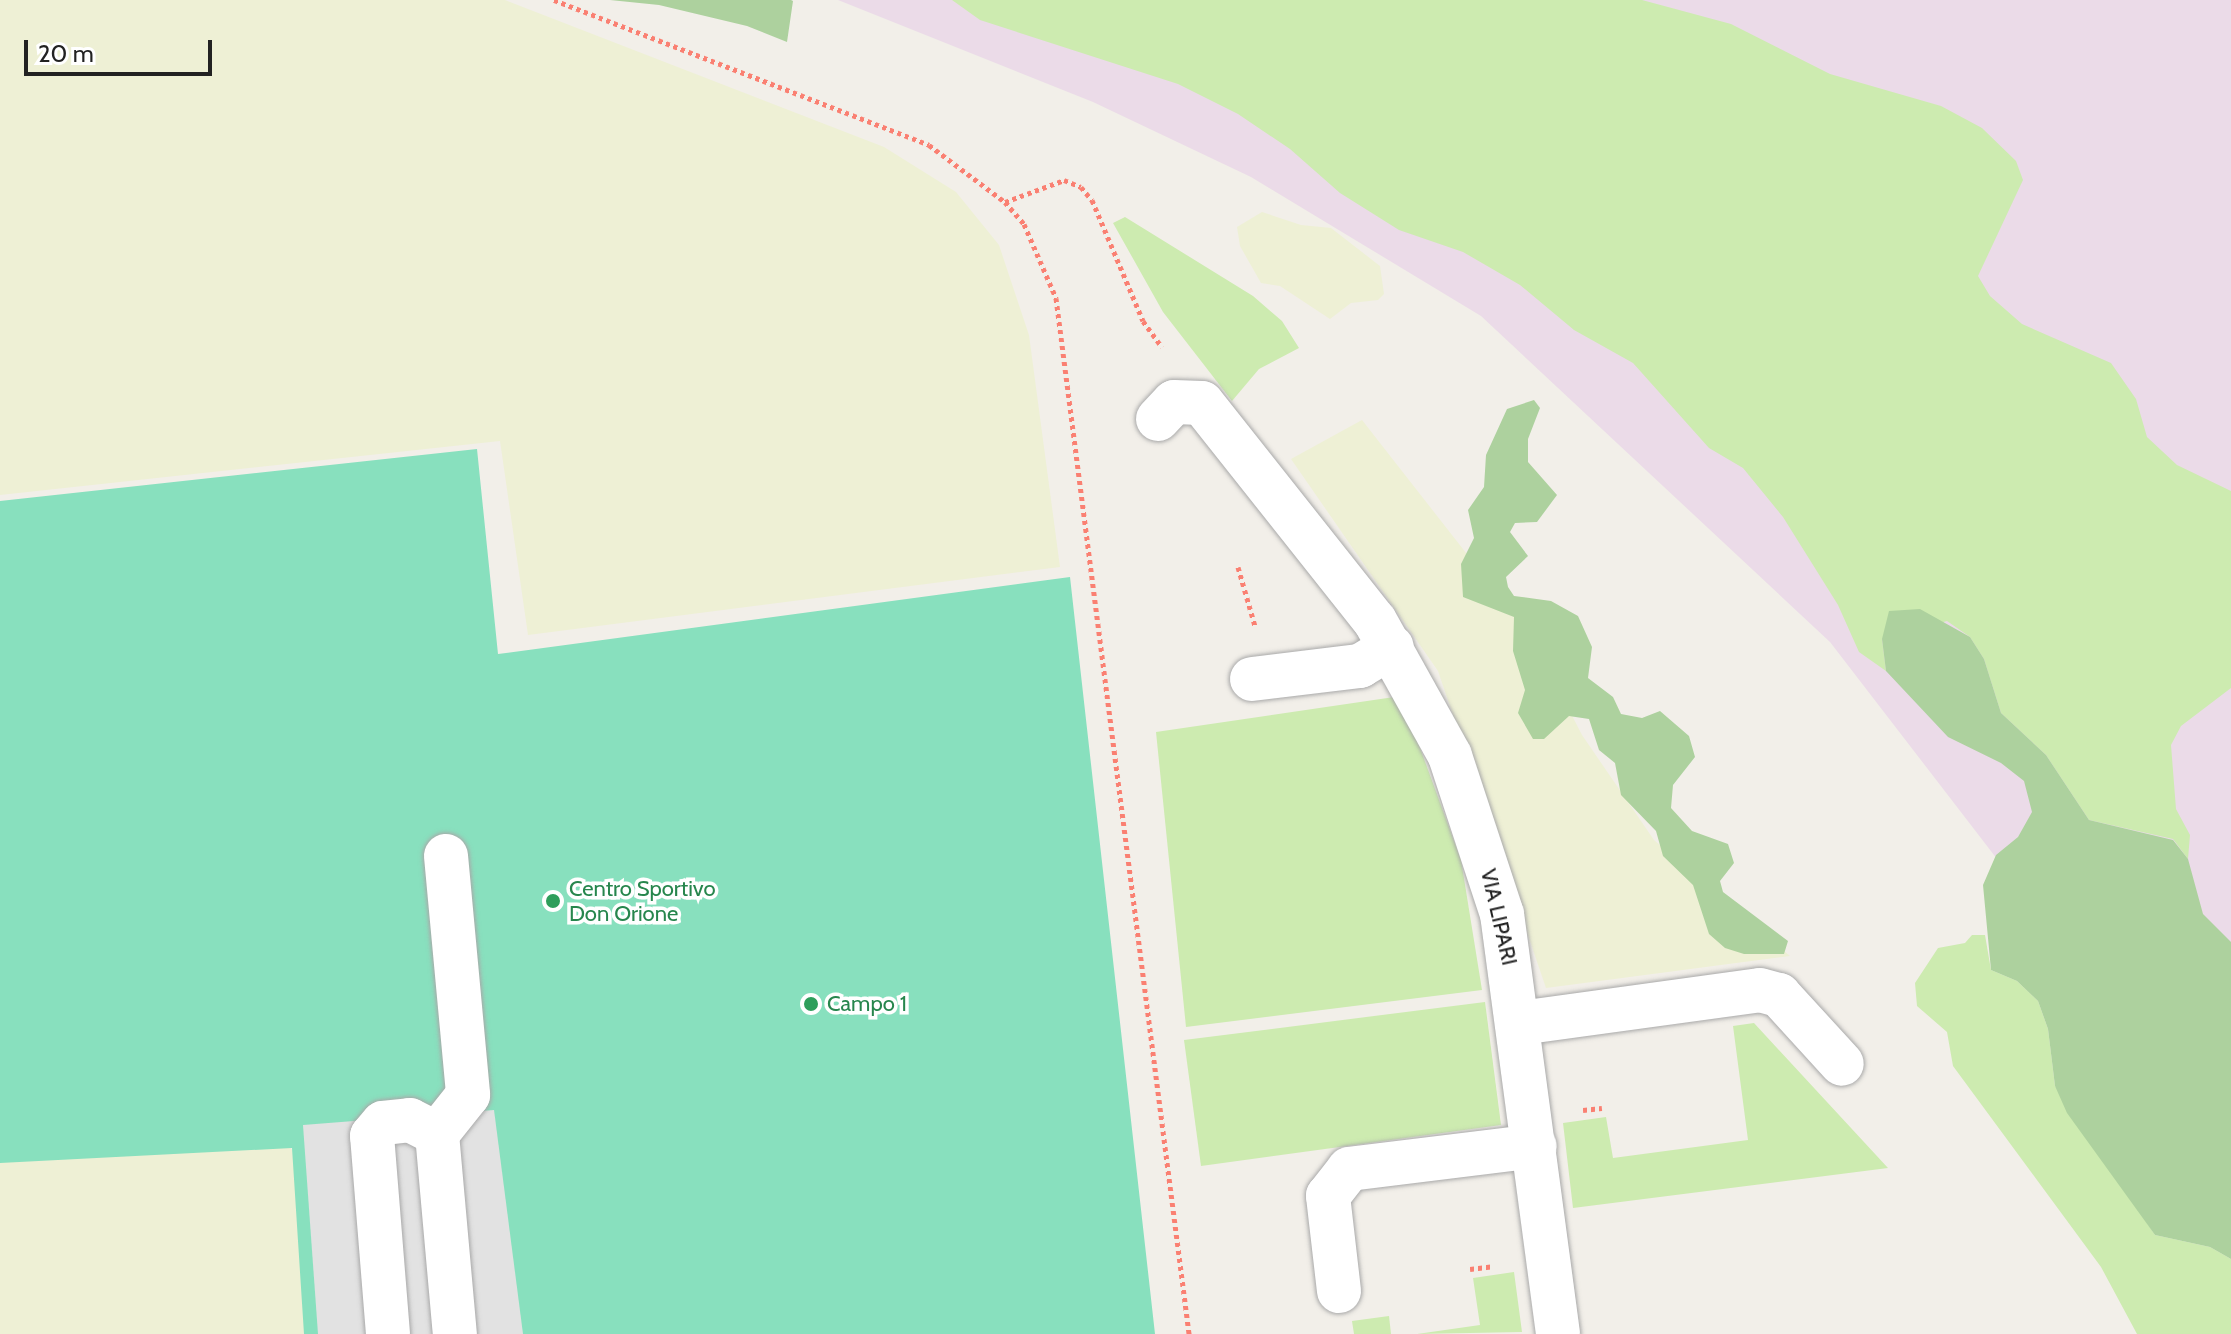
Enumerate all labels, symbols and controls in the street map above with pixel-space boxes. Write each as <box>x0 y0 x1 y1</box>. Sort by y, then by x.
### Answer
scale bar <box>28 24 216 74</box>
text: 20 m <box>38 39 94 68</box>
street label: VIA LIPARI <box>1475 866 1523 968</box>
place label: Centro Sportivo Don Orione <box>569 875 716 926</box>
marker: Centro Sportivo Don Orione <box>544 892 562 910</box>
place label: Campo 1 <box>827 991 907 1017</box>
marker: Campo 1 <box>802 995 820 1013</box>

